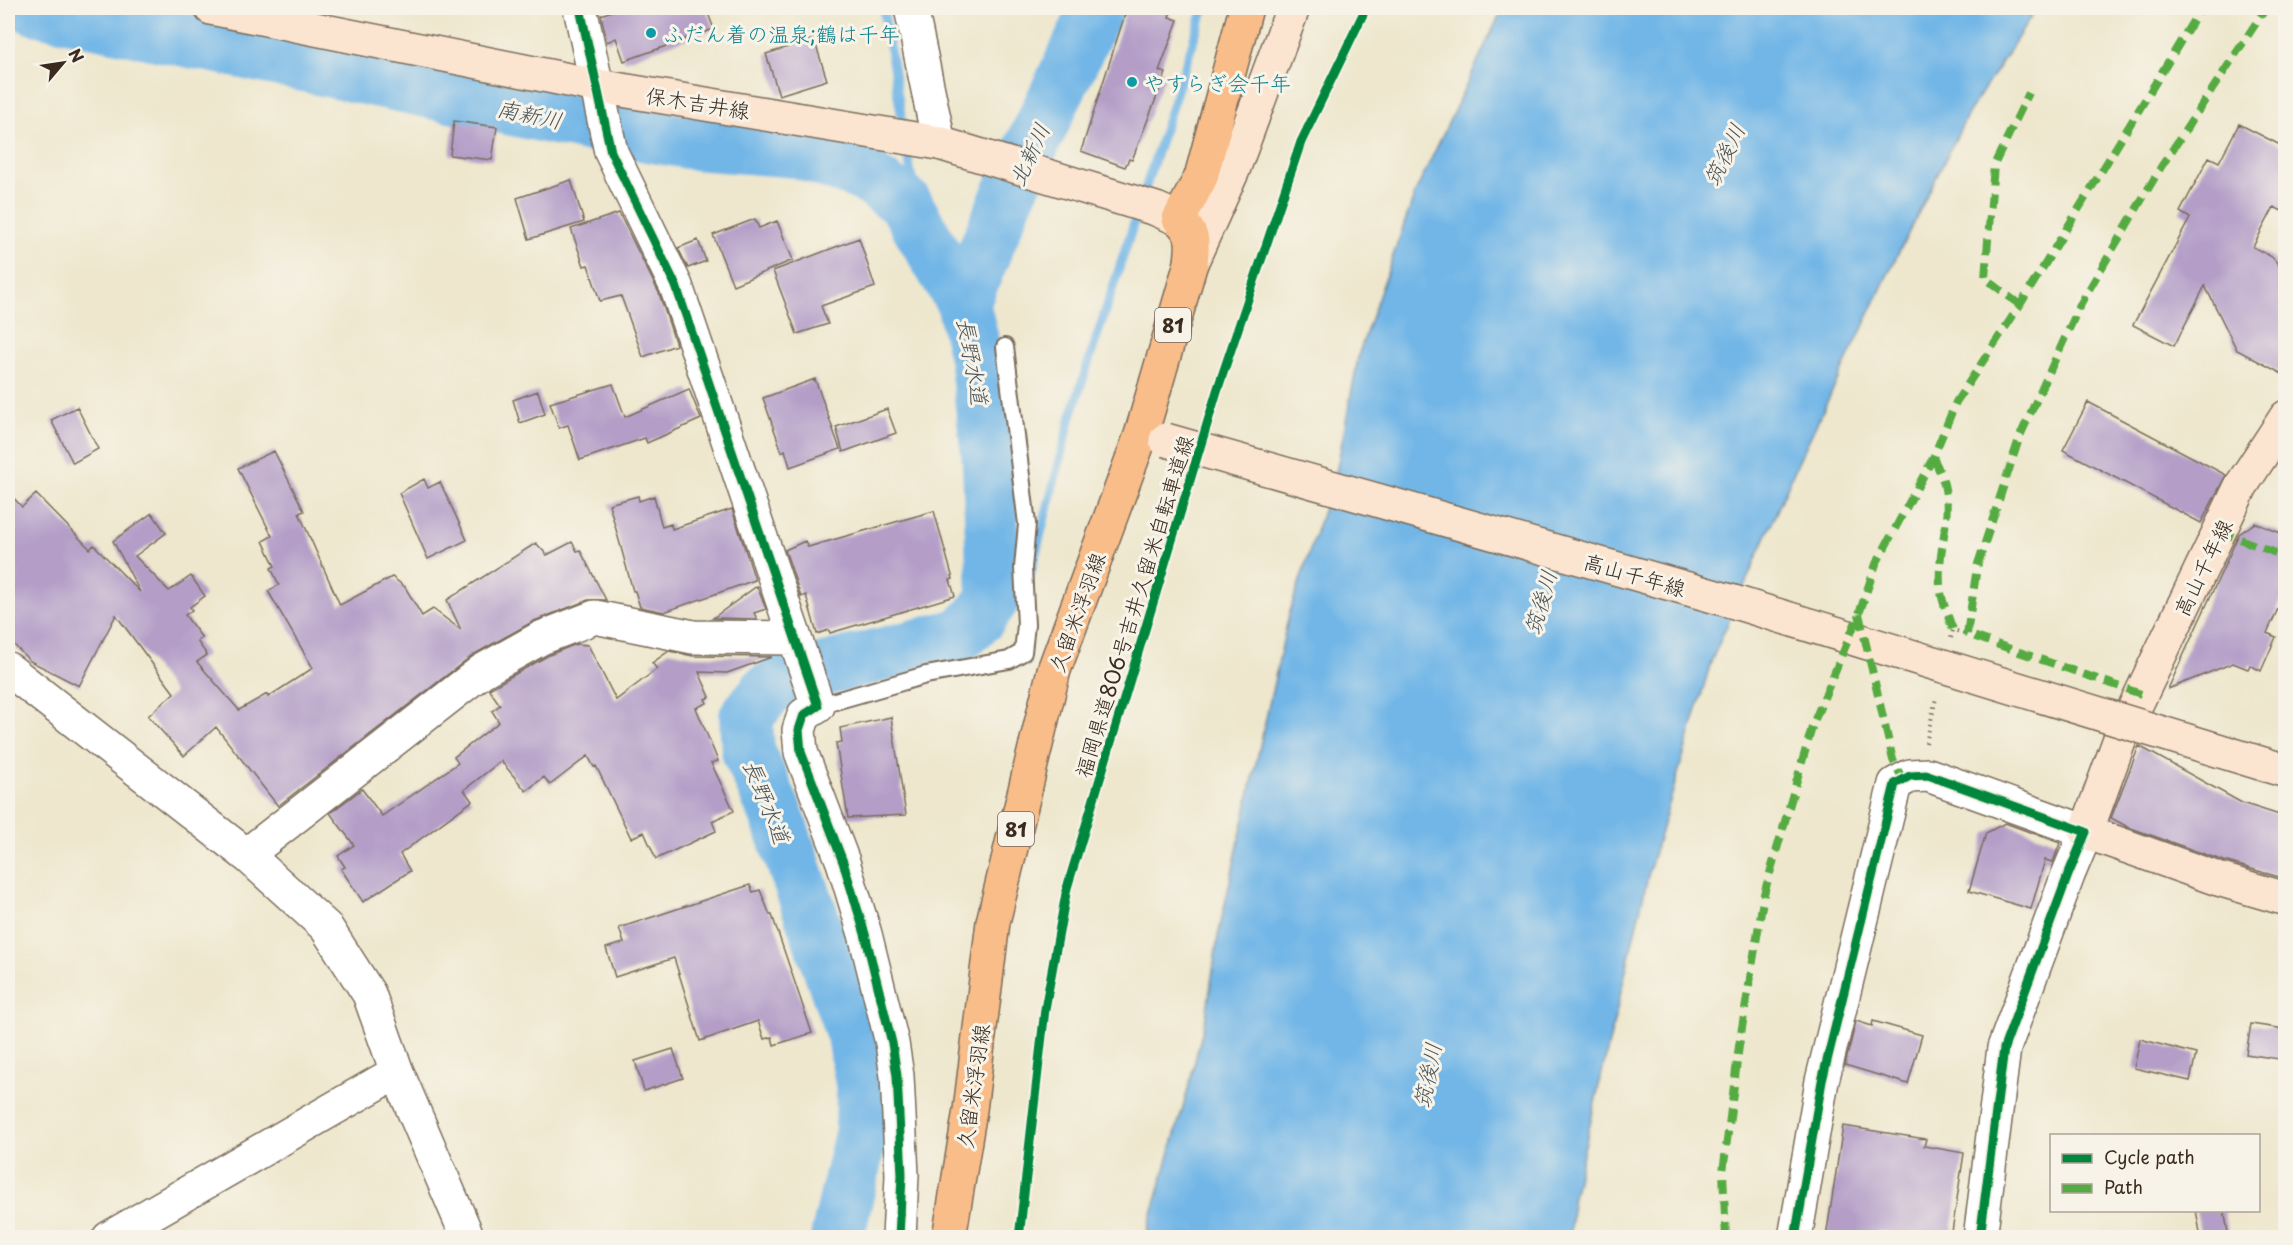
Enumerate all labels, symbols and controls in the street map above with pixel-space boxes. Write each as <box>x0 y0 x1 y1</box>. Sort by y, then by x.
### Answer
place label: ふだん着の温泉;鶴は千年 <box>663 17 900 49</box>
marker: ふだん着の温泉;鶴は千年 <box>644 26 658 40</box>
north arrow <box>33 33 93 93</box>
text: N <box>63 44 91 67</box>
place label: やすらぎ会千年 <box>1144 66 1291 98</box>
marker: やすらぎ会千年 <box>1125 75 1139 89</box>
street label: 保木吉井線 <box>644 78 752 126</box>
water label: 南新川 <box>494 90 566 136</box>
water label: 北新川 <box>999 117 1057 191</box>
water label: 筑後川 <box>1694 117 1752 191</box>
road number: 81 <box>1155 308 1191 342</box>
water label: 長野水道 <box>950 315 998 409</box>
street label: 福岡県道806号吉井久留米自転車道線 <box>1065 431 1201 781</box>
street label: 高山千年線 <box>2165 513 2239 621</box>
street label: 高山千年線 <box>1580 544 1690 604</box>
street label: 久留米浮羽線 <box>1039 547 1113 677</box>
water label: 筑後川 <box>1514 566 1564 638</box>
water label: 長野水道 <box>736 754 801 850</box>
road number: 81 <box>998 812 1034 846</box>
street label: 久留米浮羽線 <box>947 1021 997 1151</box>
water label: 筑後川 <box>1404 1039 1448 1111</box>
legend <box>2050 1134 2260 1212</box>
text: Cycle path <box>2104 1143 2195 1170</box>
text: Path <box>2104 1173 2143 1200</box>

